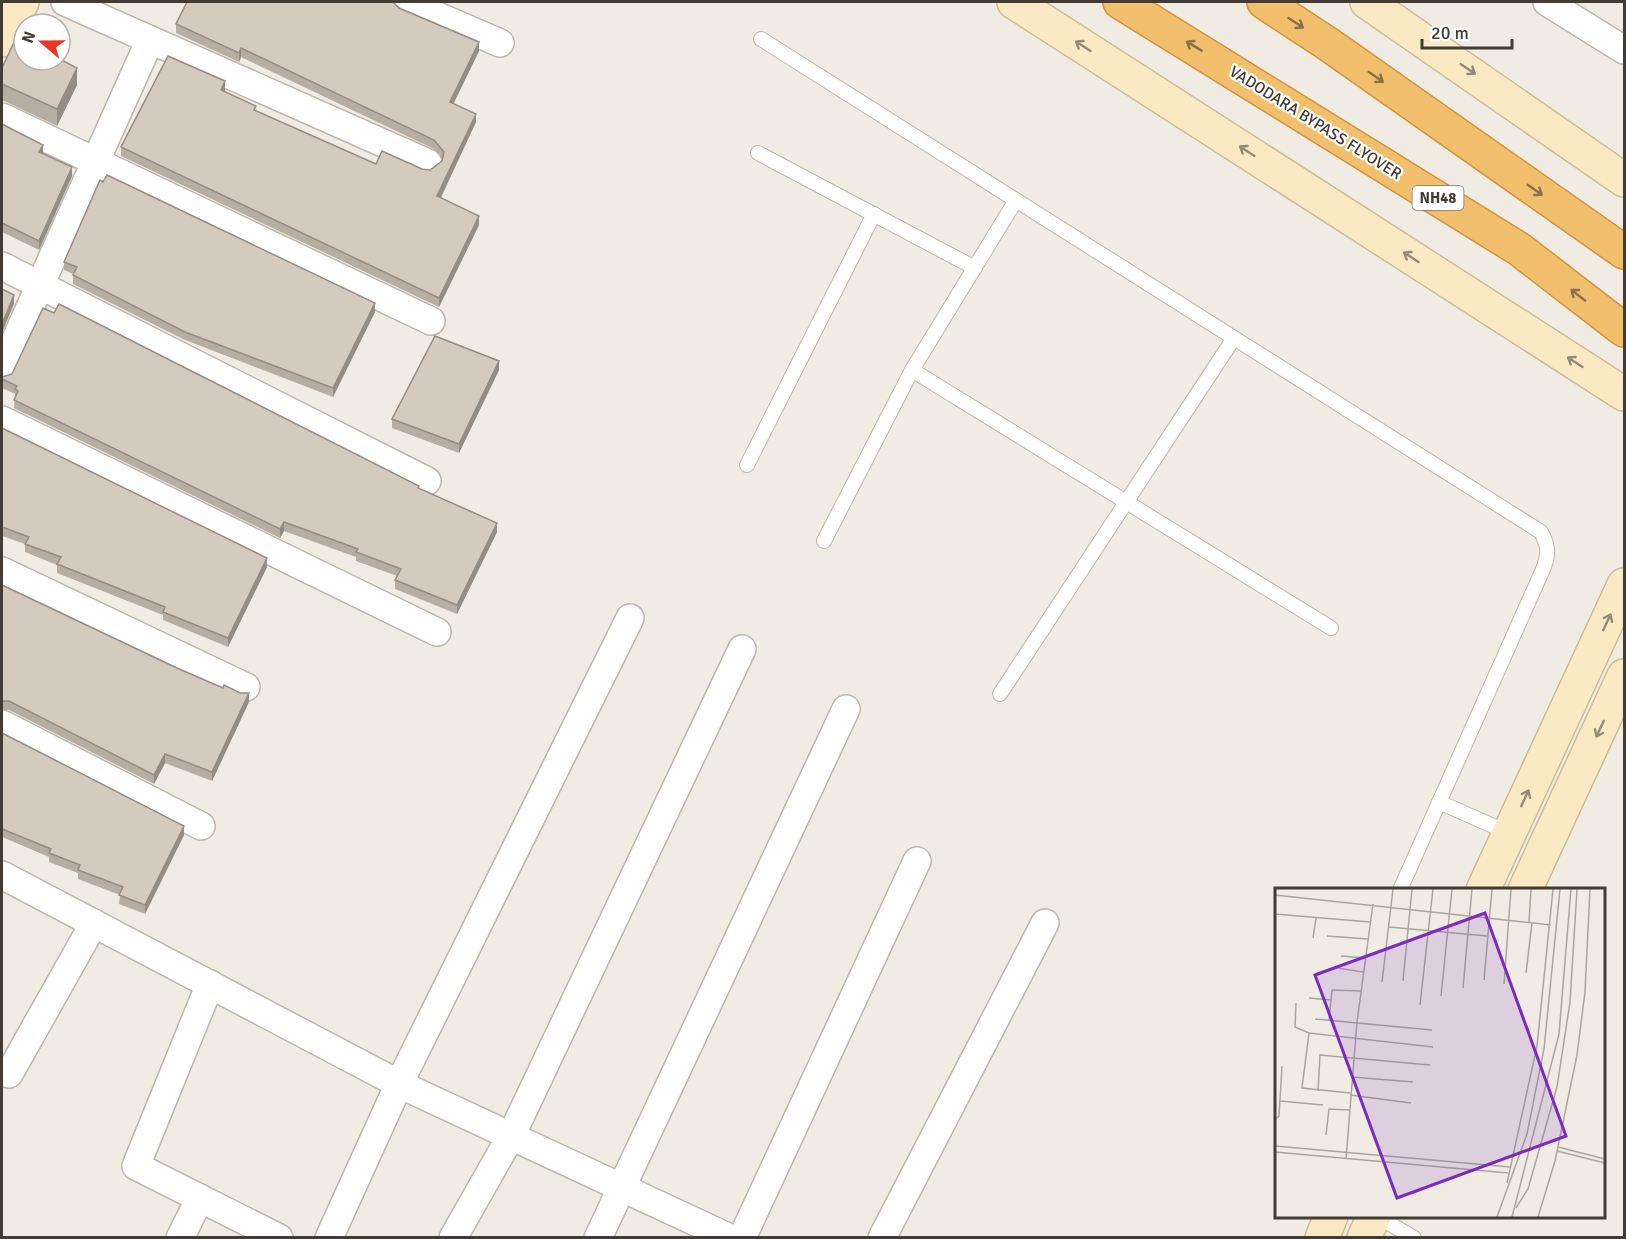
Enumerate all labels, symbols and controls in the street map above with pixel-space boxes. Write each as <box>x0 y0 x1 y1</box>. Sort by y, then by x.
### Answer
north arrow <box>12 12 72 72</box>
scale bar <box>1422 12 1512 50</box>
one-way arrow <box>1287 17 1304 29</box>
text: 20 m <box>1431 22 1469 44</box>
text: N <box>18 29 40 46</box>
one-way arrow <box>1075 39 1092 51</box>
one-way arrow <box>1186 40 1203 52</box>
street label: VADODARA BYPASS FLYOVER <box>1226 62 1406 184</box>
one-way arrow <box>1459 64 1476 76</box>
one-way arrow <box>1367 71 1384 83</box>
one-way arrow <box>1239 145 1256 157</box>
one-way arrow <box>1527 184 1543 196</box>
road number: NH48 <box>1412 186 1464 210</box>
one-way arrow <box>1403 250 1420 262</box>
one-way arrow <box>1571 288 1587 301</box>
one-way arrow <box>1567 356 1584 368</box>
one-way arrow <box>1602 613 1614 631</box>
one-way arrow <box>1593 720 1605 738</box>
one-way arrow <box>1520 790 1532 808</box>
inset map <box>1275 888 1605 1218</box>

